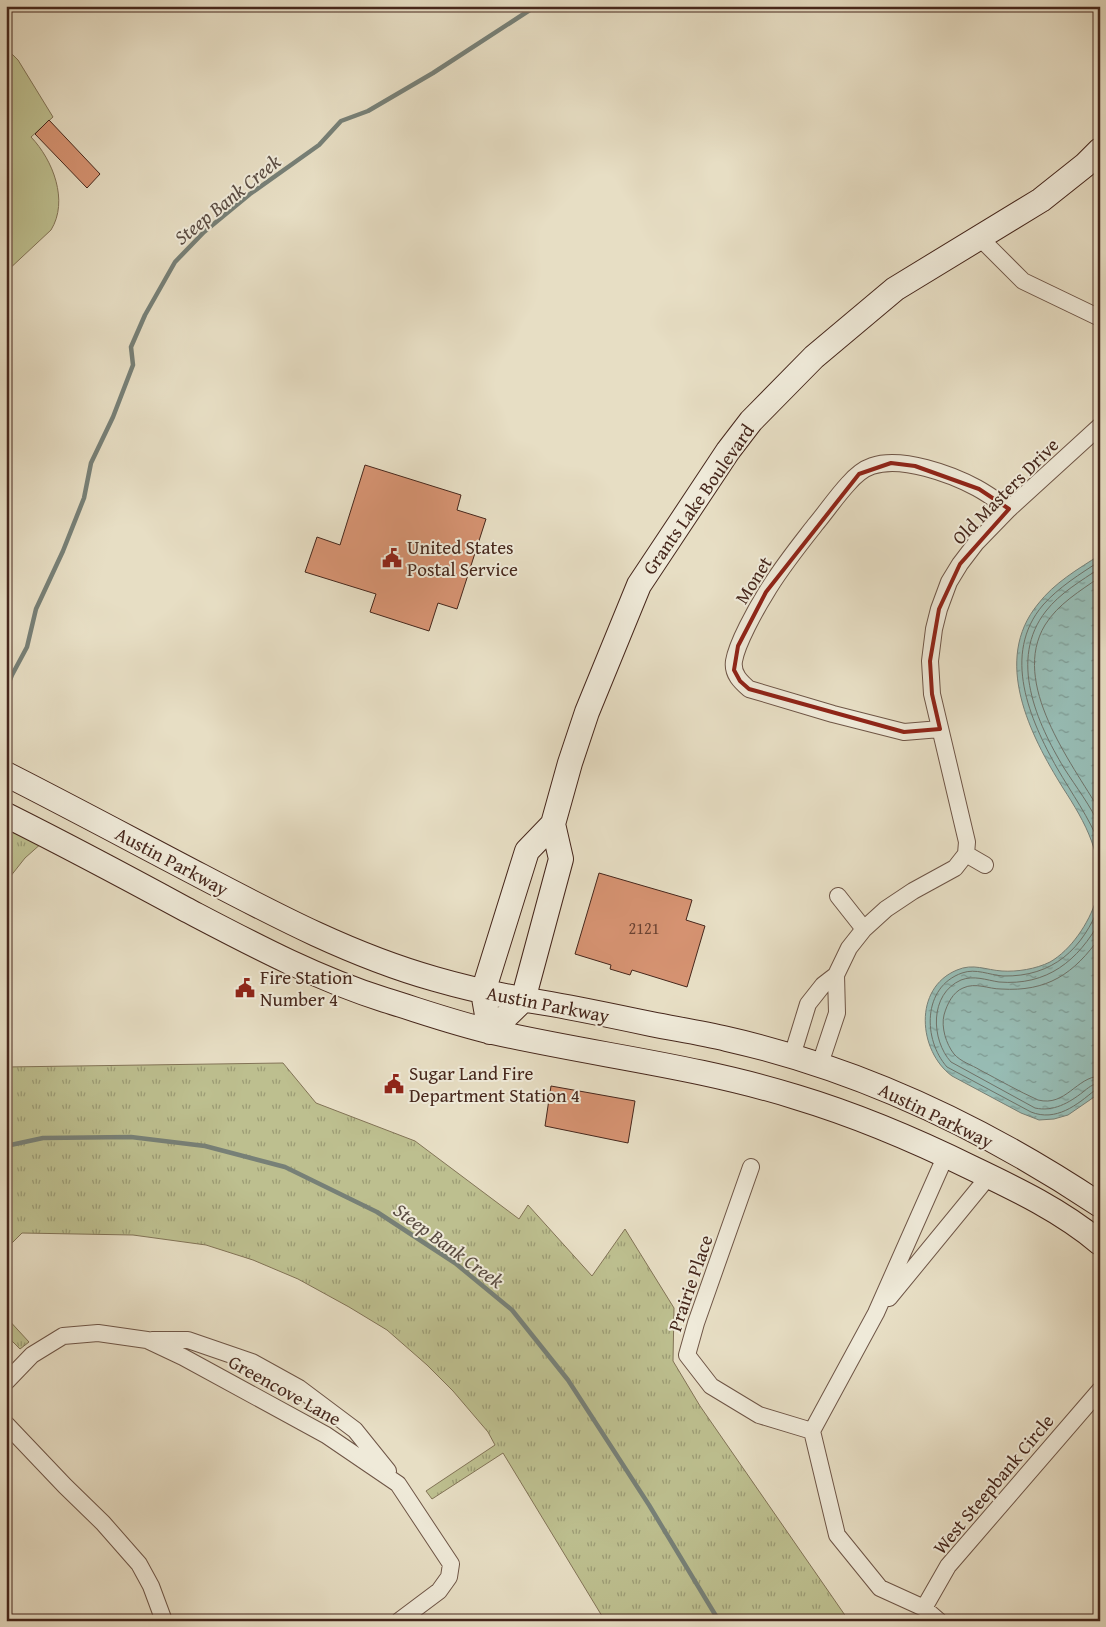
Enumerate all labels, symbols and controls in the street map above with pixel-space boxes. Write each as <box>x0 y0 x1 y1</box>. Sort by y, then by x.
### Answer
water label: Steep Bank Creek <box>167 146 287 251</box>
street label: Grants Lake Boulevard <box>635 417 761 580</box>
street label: Old Masters Drive <box>945 431 1065 551</box>
place label: United States Postal Service <box>407 533 518 583</box>
public building icon: United States Postal Service <box>381 547 403 569</box>
street label: Monet <box>727 550 779 609</box>
street label: Austin Parkway <box>110 819 234 903</box>
house number: 2121 <box>629 916 659 940</box>
place label: Fire Station Number 4 <box>260 963 353 1013</box>
public building icon: Fire Station Number 4 <box>234 977 256 999</box>
street label: Austin Parkway <box>484 978 612 1030</box>
place label: Sugar Land Fire Department Station 4 <box>409 1059 580 1109</box>
public building icon: Sugar Land Fire Department Station 4 <box>383 1073 405 1095</box>
street label: Austin Parkway <box>874 1075 999 1155</box>
water label: Steep Bank Creek <box>388 1195 511 1295</box>
street label: Prairie Place <box>660 1231 720 1335</box>
street label: Greencove Lane <box>224 1347 346 1433</box>
street label: West Steepbank Circle <box>926 1408 1060 1560</box>

